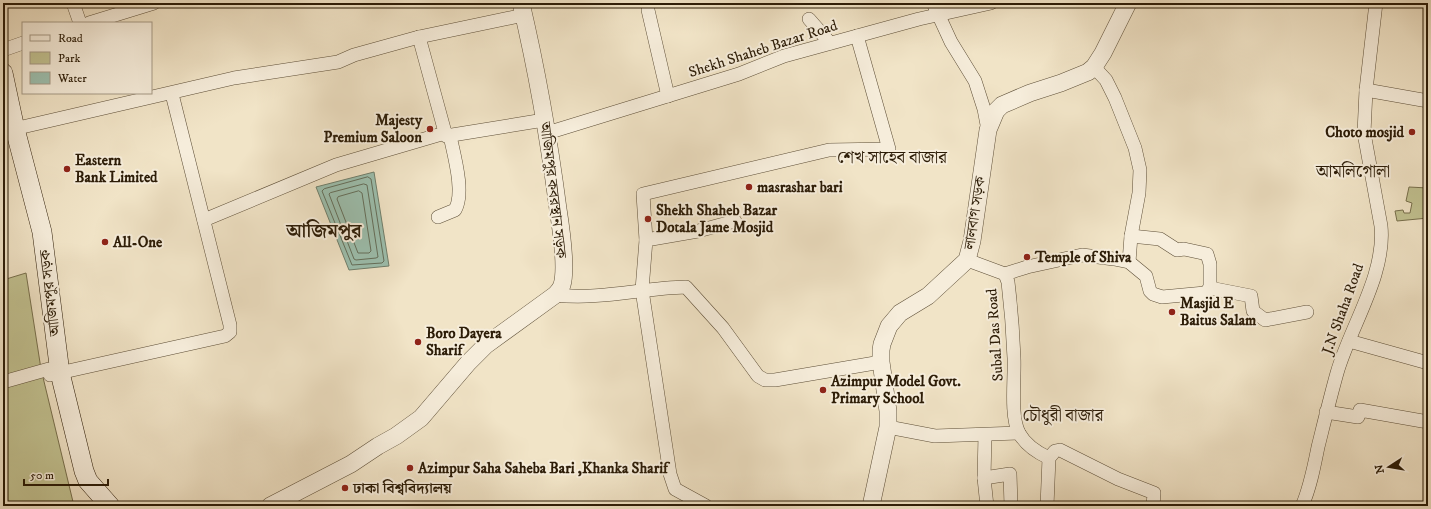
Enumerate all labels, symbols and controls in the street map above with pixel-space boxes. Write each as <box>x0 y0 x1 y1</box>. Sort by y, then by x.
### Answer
street label: Shekh Shaheb Bazar Road <box>686 16 840 82</box>
legend <box>22 22 152 94</box>
text: Road <box>58 31 83 46</box>
text: Park <box>58 51 80 66</box>
text: Water <box>57 71 87 86</box>
place label: Majesty Premium Saloon <box>324 111 423 147</box>
street label: আজিমপুর কবরস্থান সড়ক <box>535 120 571 260</box>
place label: Choto mosjid <box>1325 123 1405 142</box>
marker: Majesty Premium Saloon <box>425 124 435 134</box>
marker: Choto mosjid <box>1407 127 1417 137</box>
district label: শেখ সাহেব বাজার <box>837 147 948 169</box>
place label: Eastern Bank Limited <box>75 151 158 187</box>
district label: আমলিগোলা <box>1315 161 1390 183</box>
marker: Eastern Bank Limited <box>62 164 72 174</box>
street label: লালবাগ সড়ক <box>960 175 990 252</box>
place label: masrashar bari <box>757 178 843 197</box>
marker: masrashar bari <box>744 182 754 192</box>
place label: Shekh Shaheb Bazar Dotala Jame Mosjid <box>656 201 778 237</box>
marker: Shekh Shaheb Bazar Dotala Jame Mosjid <box>643 214 653 224</box>
district label: আজিমপুর <box>285 219 363 243</box>
place label: All-One <box>112 233 163 252</box>
marker: All-One <box>100 237 110 247</box>
street label: আজিমপুর সড়ক <box>35 248 65 338</box>
place label: Temple of Shiva <box>1034 248 1132 267</box>
marker: Temple of Shiva <box>1022 252 1032 262</box>
street label: J.N Shaha Road <box>1317 260 1368 359</box>
street label: Subal Das Road <box>982 287 1008 382</box>
place label: Masjid E Baitus Salam <box>1180 294 1257 330</box>
marker: Masjid E Baitus Salam <box>1167 307 1177 317</box>
place label: Boro Dayera Sharif <box>426 324 502 360</box>
marker: Boro Dayera Sharif <box>413 337 423 347</box>
place label: Azimpur Model Govt. Primary School <box>830 372 961 408</box>
marker: Azimpur Model Govt. Primary School <box>818 385 828 395</box>
district label: চৌধুরী বাজার <box>1023 404 1105 427</box>
north arrow <box>1369 447 1409 487</box>
place label: Azimpur Saha Saheba Bari ,Khanka Sharif <box>417 459 671 478</box>
scale bar <box>24 461 108 487</box>
marker: Azimpur Saha Saheba Bari ,Khanka Sharif <box>405 463 415 473</box>
text: N <box>1372 463 1388 475</box>
text: 50 m <box>30 468 54 483</box>
place label: ঢাকা বিশ্ববিদ্যালয় <box>352 479 453 498</box>
marker: ঢাকা বিশ্ববিদ্যালয় <box>340 483 350 493</box>

